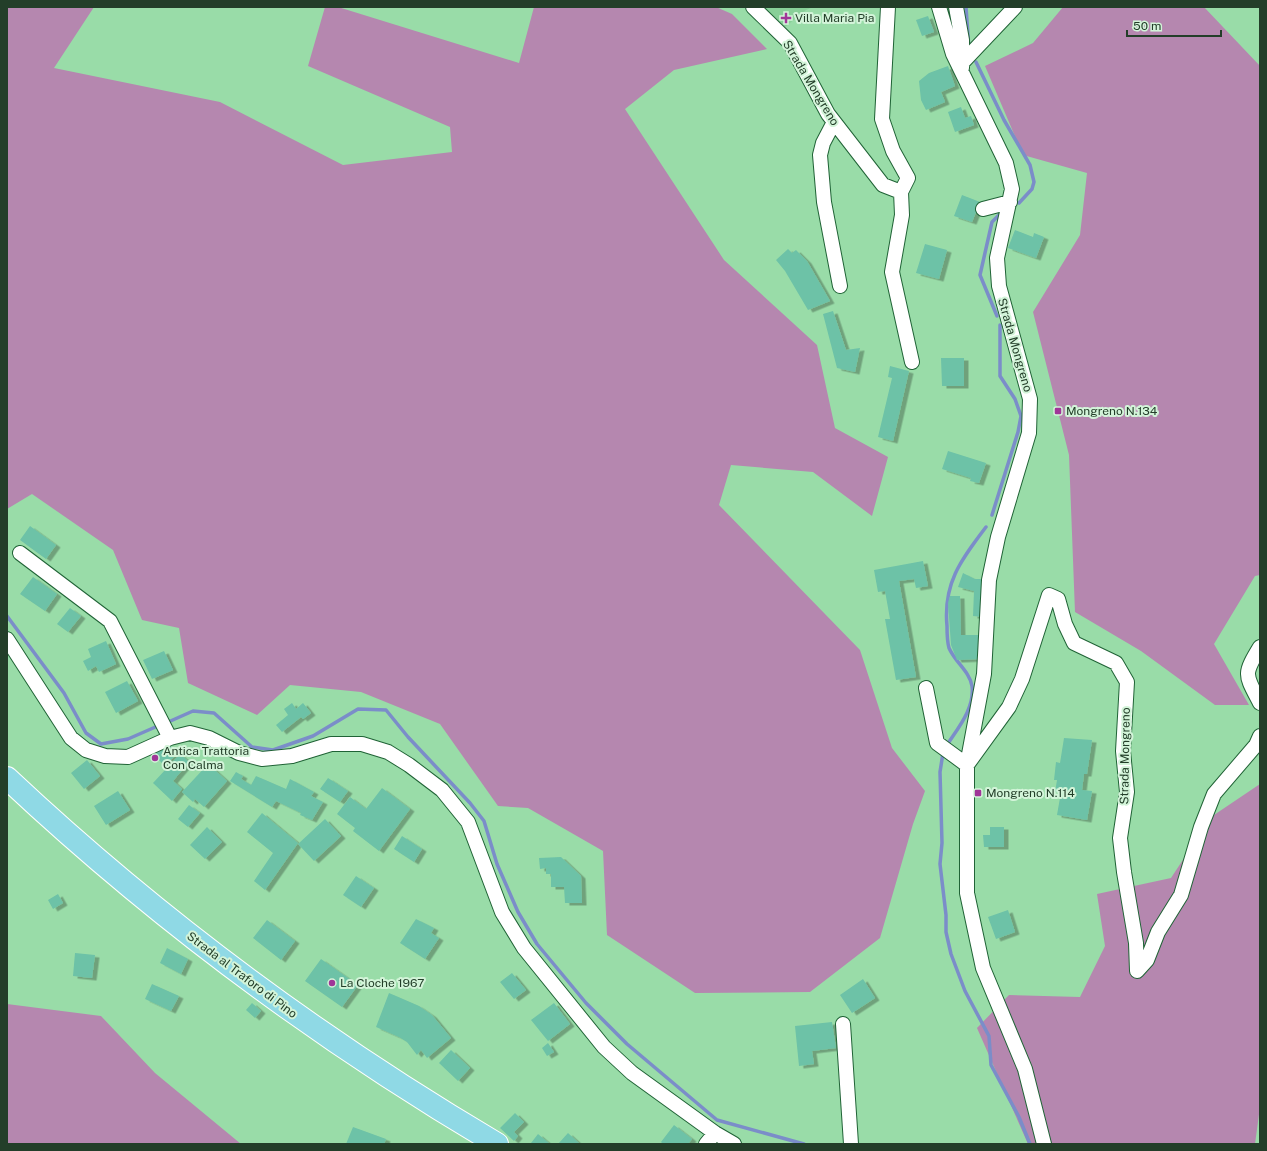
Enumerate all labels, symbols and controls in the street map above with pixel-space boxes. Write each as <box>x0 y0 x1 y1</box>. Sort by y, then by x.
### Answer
place label: Villa Maria Pia <box>795 11 874 25</box>
marker: Villa Maria Pia <box>780 12 792 24</box>
scale bar <box>1127 12 1221 38</box>
text: 50 m <box>1133 19 1161 33</box>
street label: Strada Mongreno <box>780 38 842 128</box>
street label: Strada Mongreno <box>995 296 1035 394</box>
place label: Mongreno N.134 <box>1066 404 1158 418</box>
marker: Mongreno N.134 <box>1053 406 1063 416</box>
street label: Strada Mongreno <box>1117 707 1133 805</box>
place label: Antica Trattoria Con Calma <box>163 744 249 772</box>
marker: Antica Trattoria Con Calma <box>150 753 160 763</box>
place label: Mongreno N.114 <box>986 786 1075 800</box>
marker: Mongreno N.114 <box>973 788 983 798</box>
street label: Strada al Traforo di Pino <box>184 929 300 1021</box>
place label: La Cloche 1967 <box>340 976 424 990</box>
marker: La Cloche 1967 <box>327 978 337 988</box>

